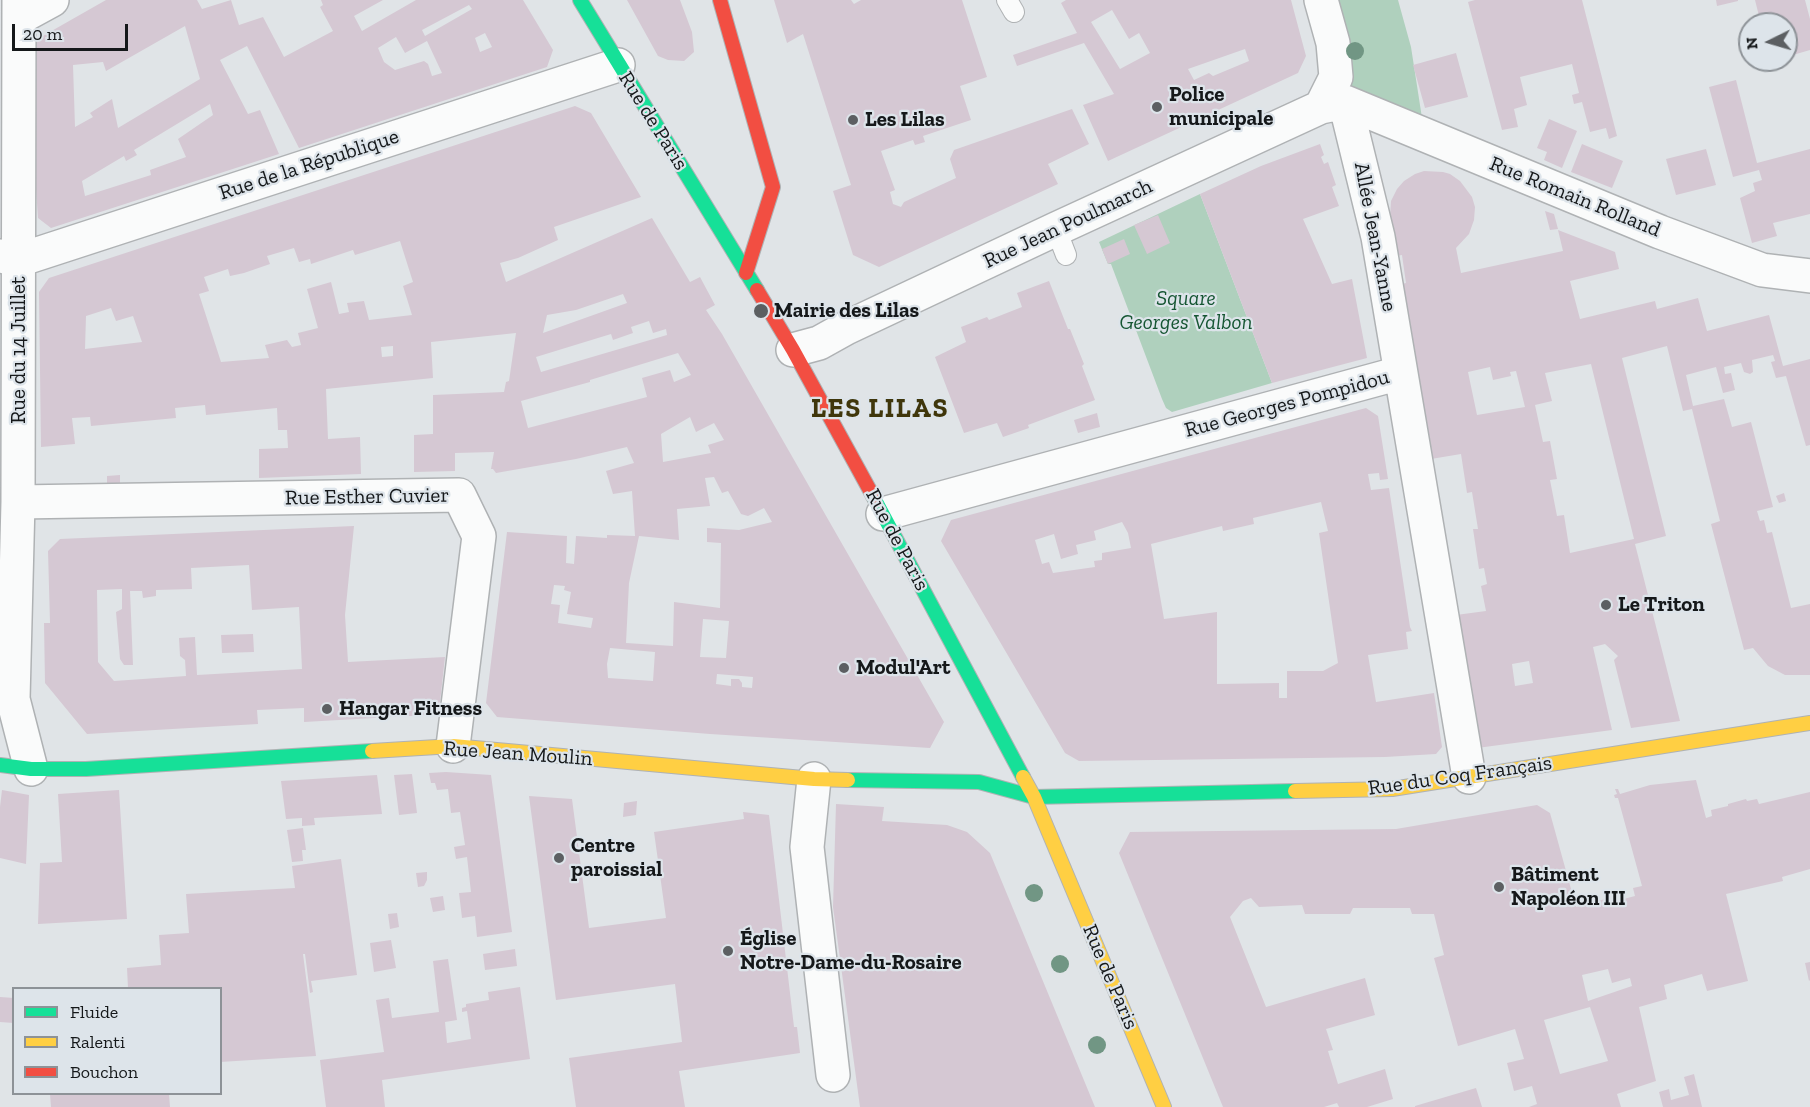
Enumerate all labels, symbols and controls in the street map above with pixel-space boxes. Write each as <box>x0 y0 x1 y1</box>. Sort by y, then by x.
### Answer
scale bar <box>15 12 130 50</box>
north arrow <box>1738 12 1798 72</box>
text: 20 m <box>23 23 62 45</box>
text: N <box>1742 37 1762 50</box>
street label: Rue de Paris <box>613 67 693 175</box>
place label: Police municipale <box>1169 82 1273 132</box>
marker: Police municipale <box>1150 100 1164 114</box>
place label: Les Lilas <box>865 107 945 133</box>
marker: Les Lilas <box>846 113 860 127</box>
street label: Rue de la République <box>216 124 402 206</box>
street label: Rue Romain Rolland <box>1486 151 1664 243</box>
street label: Allée Jean-Yanne <box>1348 160 1402 314</box>
street label: Rue Jean Poulmarch <box>980 174 1156 274</box>
street label: Rue du 14 Juillet <box>6 276 32 424</box>
park label: Square Georges Valbon <box>1119 286 1253 336</box>
place label: Mairie des Lilas <box>774 298 919 324</box>
marker: Mairie des Lilas <box>752 302 770 320</box>
street label: Rue Georges Pompidou <box>1182 365 1392 443</box>
district label: LES LILAS <box>811 393 949 425</box>
street label: Rue Esther Cuvier <box>285 483 449 511</box>
street label: Rue de Paris <box>860 485 934 595</box>
place label: Le Triton <box>1618 592 1705 618</box>
marker: Le Triton <box>1599 598 1613 612</box>
place label: Modul'Art <box>856 655 950 681</box>
marker: Modul'Art <box>837 661 851 675</box>
place label: Hangar Fitness <box>339 696 482 722</box>
marker: Hangar Fitness <box>320 702 334 716</box>
street label: Rue Jean Moulin <box>443 736 593 772</box>
street label: Rue du Coq Français <box>1366 751 1554 801</box>
place label: Centre paroissial <box>571 833 662 883</box>
marker: Centre paroissial <box>552 851 566 865</box>
place label: Bâtiment Napoléon III <box>1511 862 1626 912</box>
marker: Bâtiment Napoléon III <box>1492 880 1506 894</box>
street label: Rue de Paris <box>1077 921 1143 1033</box>
place label: Église Notre-Dame-du-Rosaire <box>740 926 962 976</box>
marker: Église Notre-Dame-du-Rosaire <box>721 944 735 958</box>
legend <box>12 987 222 1095</box>
text: Fluide <box>70 1001 118 1023</box>
text: Ralenti <box>70 1031 125 1053</box>
text: Bouchon <box>70 1061 138 1083</box>

